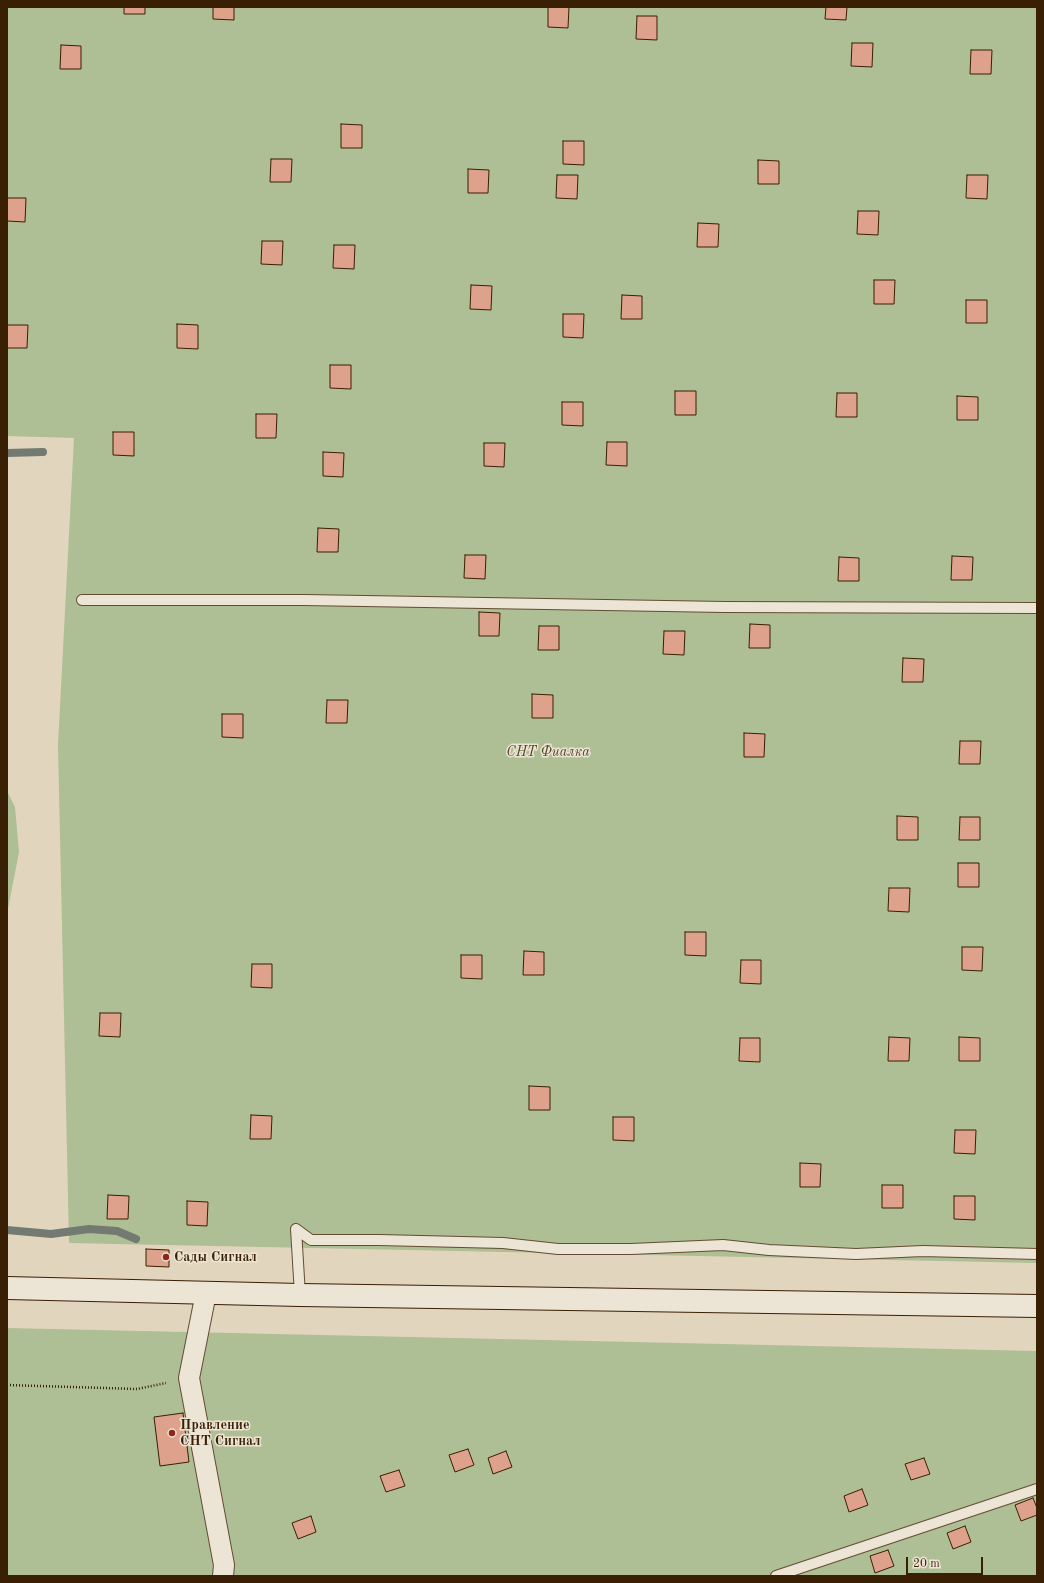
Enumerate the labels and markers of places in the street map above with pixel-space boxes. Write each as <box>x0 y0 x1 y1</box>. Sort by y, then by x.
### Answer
place label: Сады Сигнал <box>174 1249 257 1265</box>
marker: Сады Сигнал <box>161 1252 171 1262</box>
place label: Правление СНТ Сигнал <box>180 1417 260 1450</box>
marker: Правление СНТ Сигнал <box>167 1428 177 1438</box>

